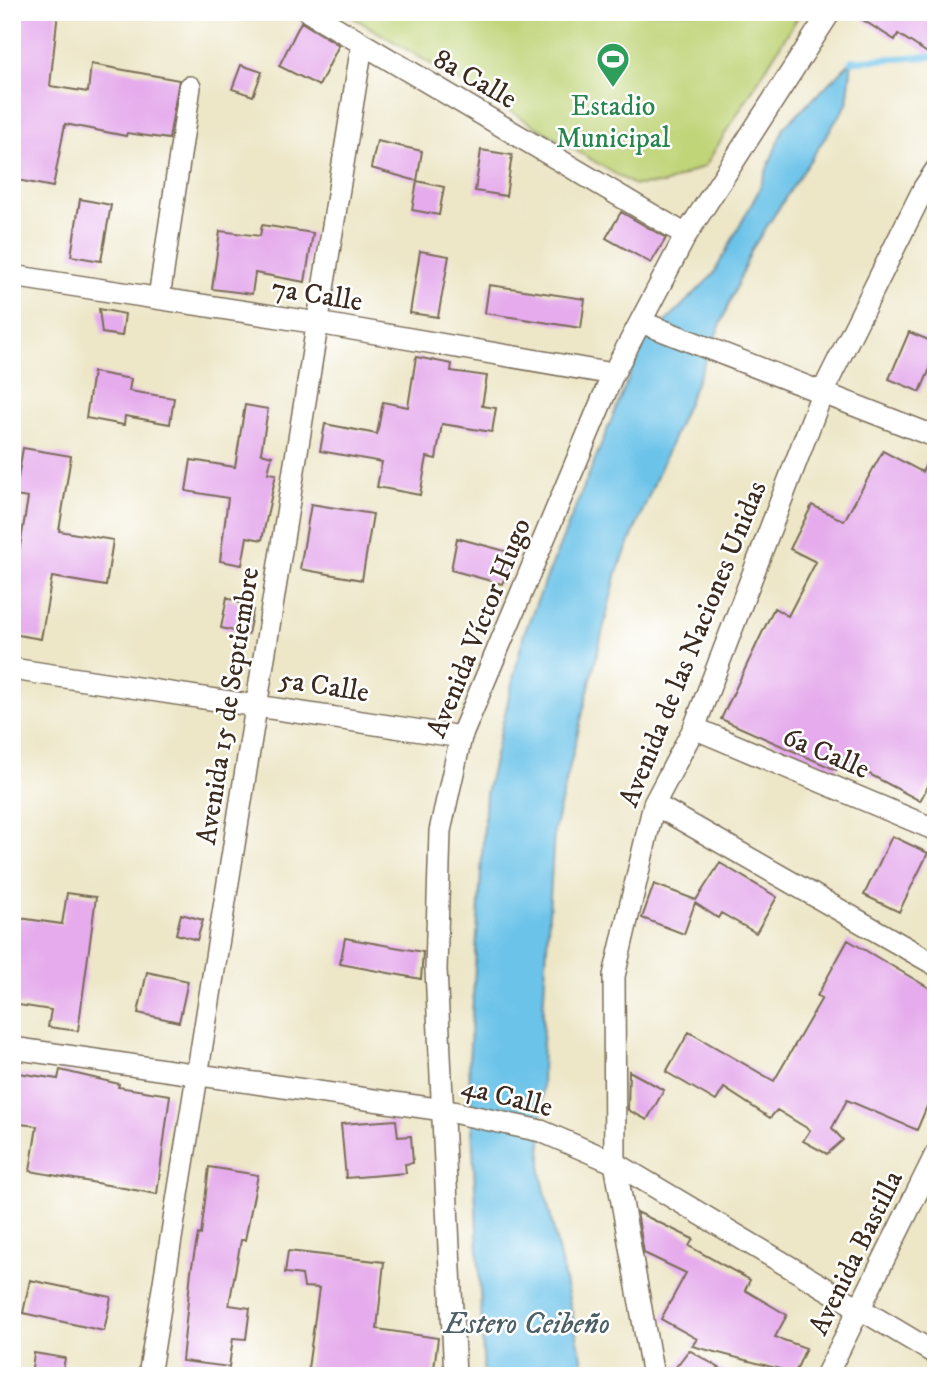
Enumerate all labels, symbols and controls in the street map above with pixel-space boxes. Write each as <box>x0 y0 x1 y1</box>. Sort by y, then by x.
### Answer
sports icon: Estadio Municipal <box>594 40 632 89</box>
street label: 8a Calle <box>427 41 523 117</box>
place label: Estadio Municipal <box>556 89 671 156</box>
street label: 7a Calle <box>269 271 365 319</box>
street label: Avenida de las Naciones Unidas <box>611 476 775 812</box>
street label: Avenida Víctor Hugo <box>419 513 539 743</box>
street label: Avenida 15 de Septiembre <box>189 565 267 847</box>
street label: 5a Calle <box>276 662 372 710</box>
street label: 6a Calle <box>777 719 875 787</box>
street label: 4a Calle <box>458 1069 556 1125</box>
street label: Avenida Bastilla <box>801 1165 911 1341</box>
water label: Estero Ceibeño <box>442 1306 610 1343</box>

